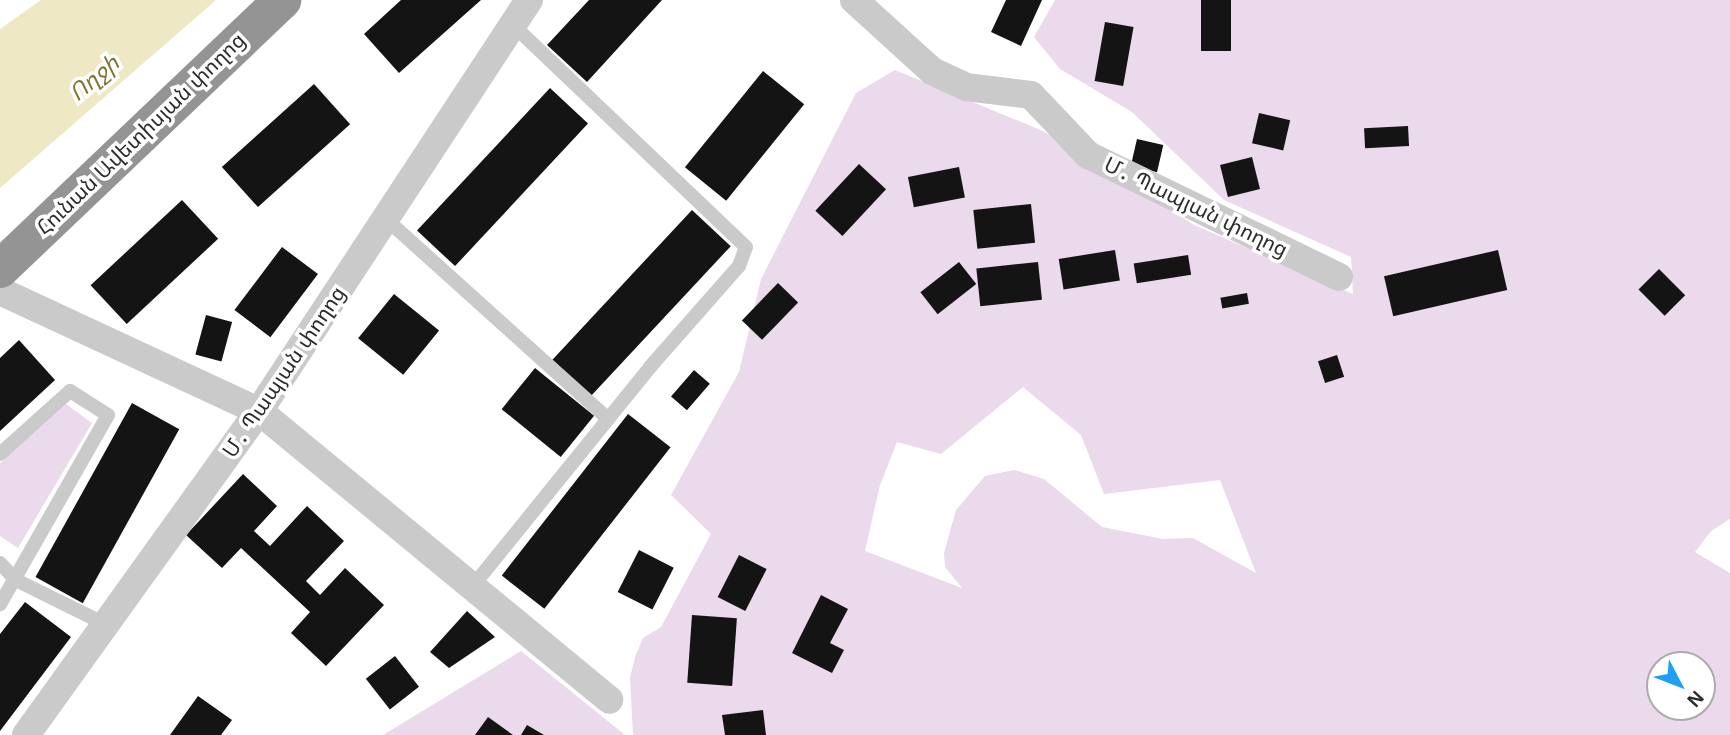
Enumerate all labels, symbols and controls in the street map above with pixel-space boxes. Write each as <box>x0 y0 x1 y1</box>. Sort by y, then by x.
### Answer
street label: Հունան Ավետիսյան փողոց <box>31 28 251 240</box>
water label: Ողջի <box>63 49 125 107</box>
street label: Մ․ Պապյան փողոց <box>1100 152 1292 262</box>
street label: Մ․ Պապյան փողոց <box>217 282 351 462</box>
north arrow <box>1646 651 1716 721</box>
text: N <box>1683 687 1708 711</box>

